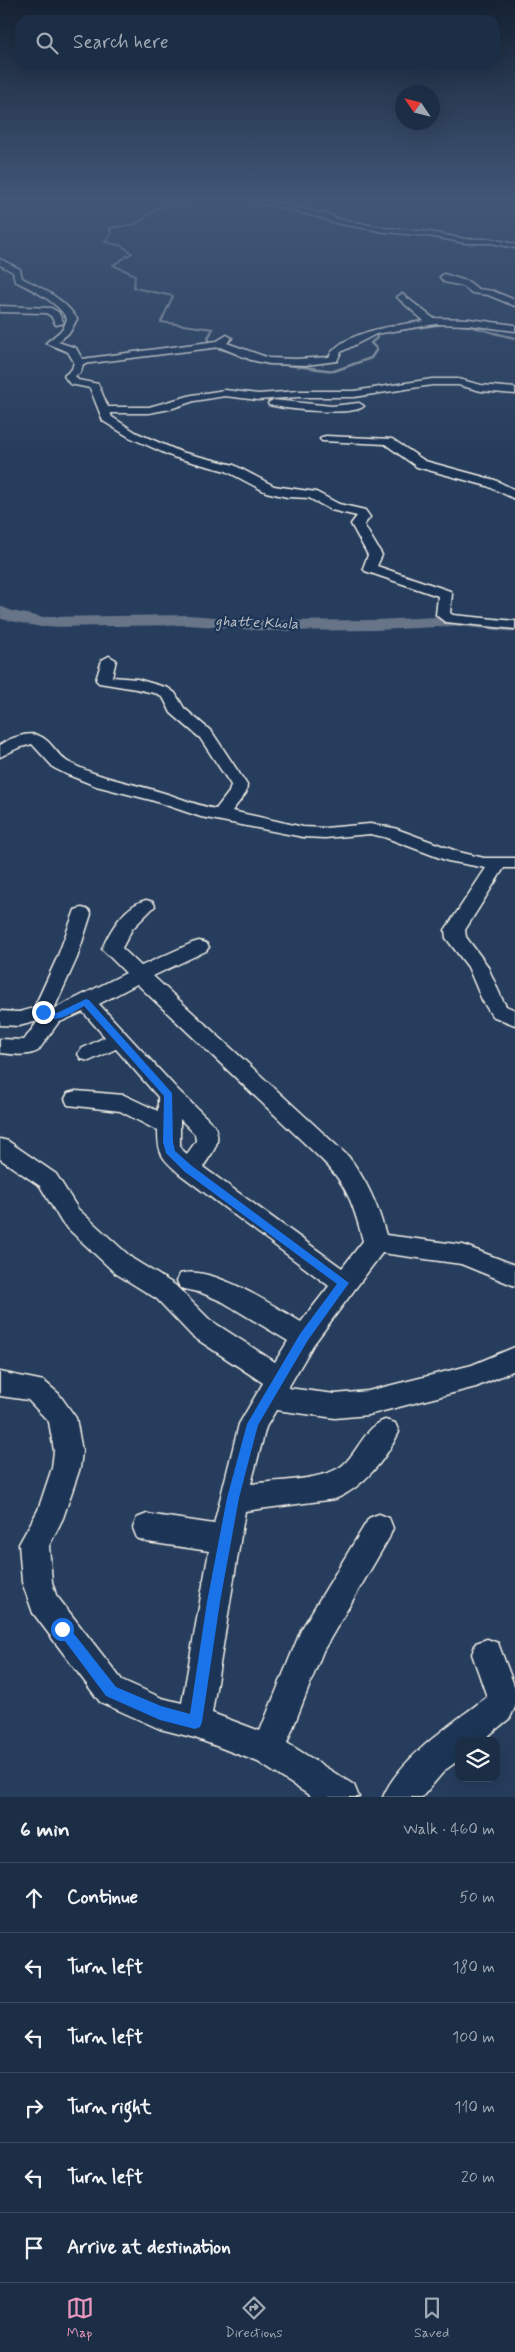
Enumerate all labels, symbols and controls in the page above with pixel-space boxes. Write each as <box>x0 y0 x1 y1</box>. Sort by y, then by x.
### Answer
search box <box>15 15 500 70</box>
icon: search <box>33 29 61 57</box>
text: Search here <box>73 30 169 55</box>
north arrow <box>395 85 440 130</box>
water label: ghatte Khola <box>215 612 299 634</box>
route end <box>32 1001 55 1024</box>
route start <box>51 1618 74 1641</box>
map controls <box>455 1737 500 1782</box>
button: layers <box>455 1737 500 1782</box>
text: 6 min <box>20 1816 70 1844</box>
text: Walk · 460 m <box>403 1819 495 1840</box>
icon: ahead <box>20 1884 48 1912</box>
text: Continue <box>67 1885 138 1910</box>
text: 50 m <box>459 1887 495 1908</box>
icon: left <box>20 1954 48 1982</box>
text: Turn left <box>67 1955 143 1980</box>
text: 180 m <box>452 1957 495 1978</box>
icon: left <box>20 2024 48 2052</box>
text: Turn left <box>67 2025 143 2050</box>
text: 100 m <box>452 2027 495 2048</box>
icon: right <box>20 2094 48 2122</box>
text: Turn right <box>67 2095 151 2120</box>
text: 110 m <box>454 2097 495 2118</box>
icon: left <box>20 2164 48 2192</box>
text: Turn left <box>67 2165 143 2190</box>
text: 20 m <box>461 2167 495 2188</box>
icon: arrive <box>20 2234 48 2262</box>
text: Arrive at destination <box>67 2235 231 2260</box>
tab: Map <box>66 2294 94 2342</box>
tab: Directions <box>225 2294 283 2342</box>
tab: Saved <box>414 2294 449 2342</box>

